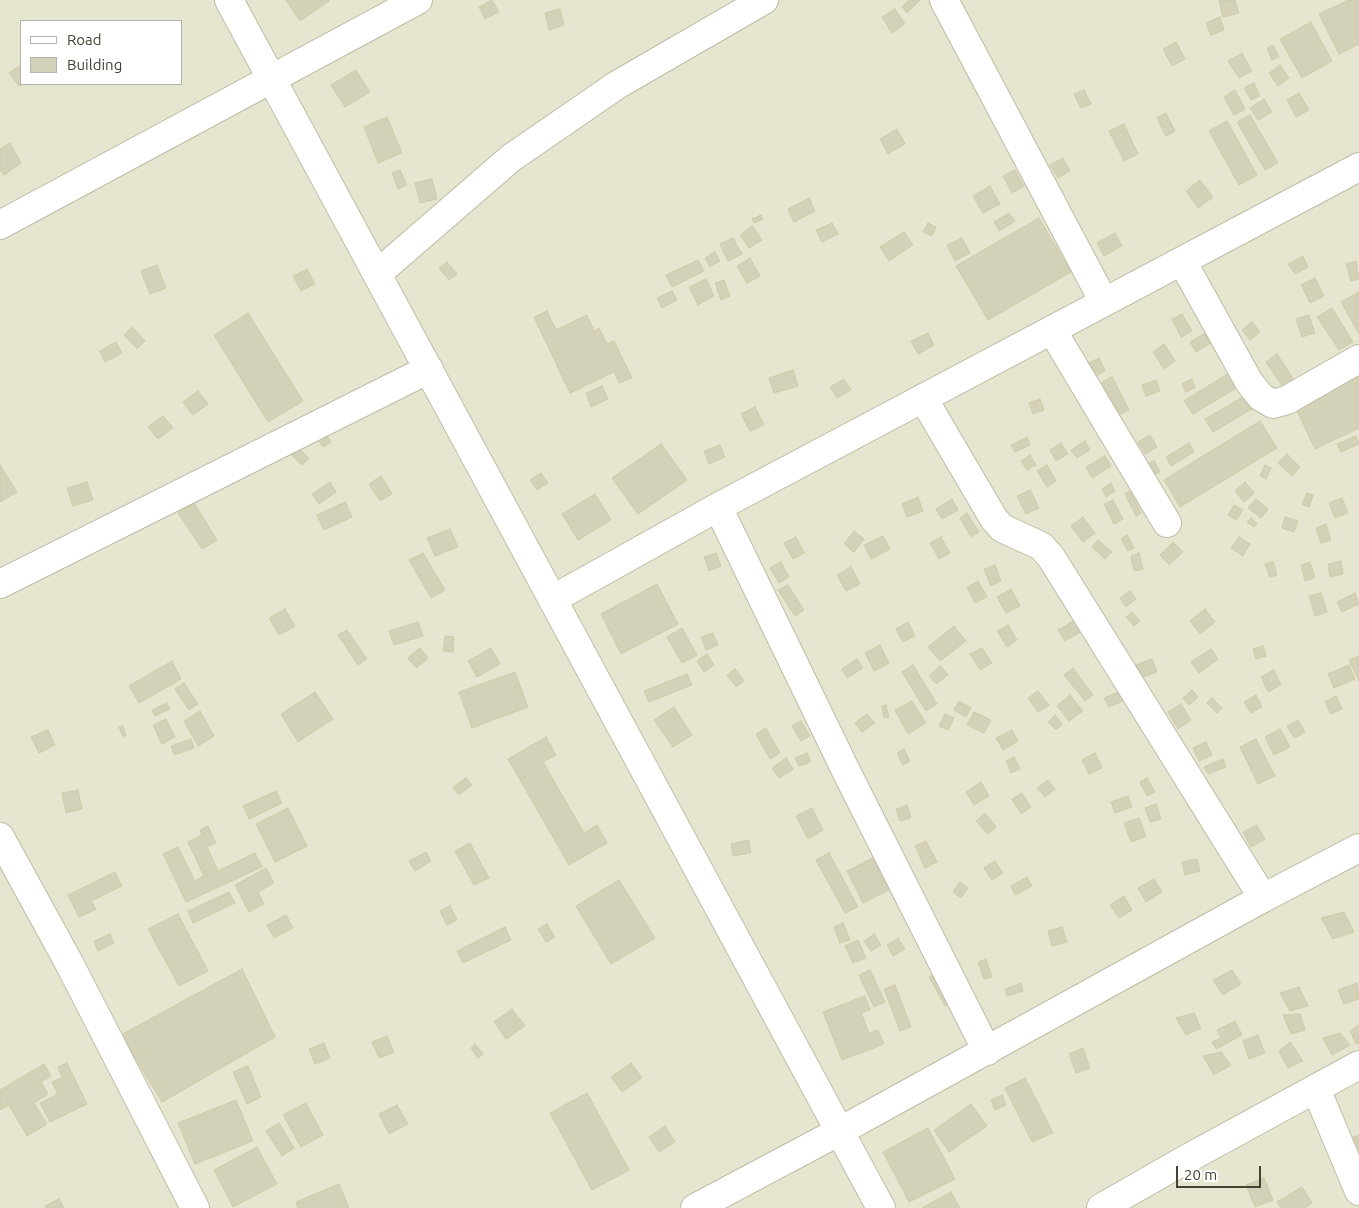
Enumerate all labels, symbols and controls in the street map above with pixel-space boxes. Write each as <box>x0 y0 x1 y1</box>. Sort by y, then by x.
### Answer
legend <box>20 20 182 85</box>
text: Road <box>67 31 102 48</box>
text: Building <box>67 56 122 73</box>
scale bar <box>1179 1156 1264 1188</box>
text: 20 m <box>1184 1166 1217 1183</box>

